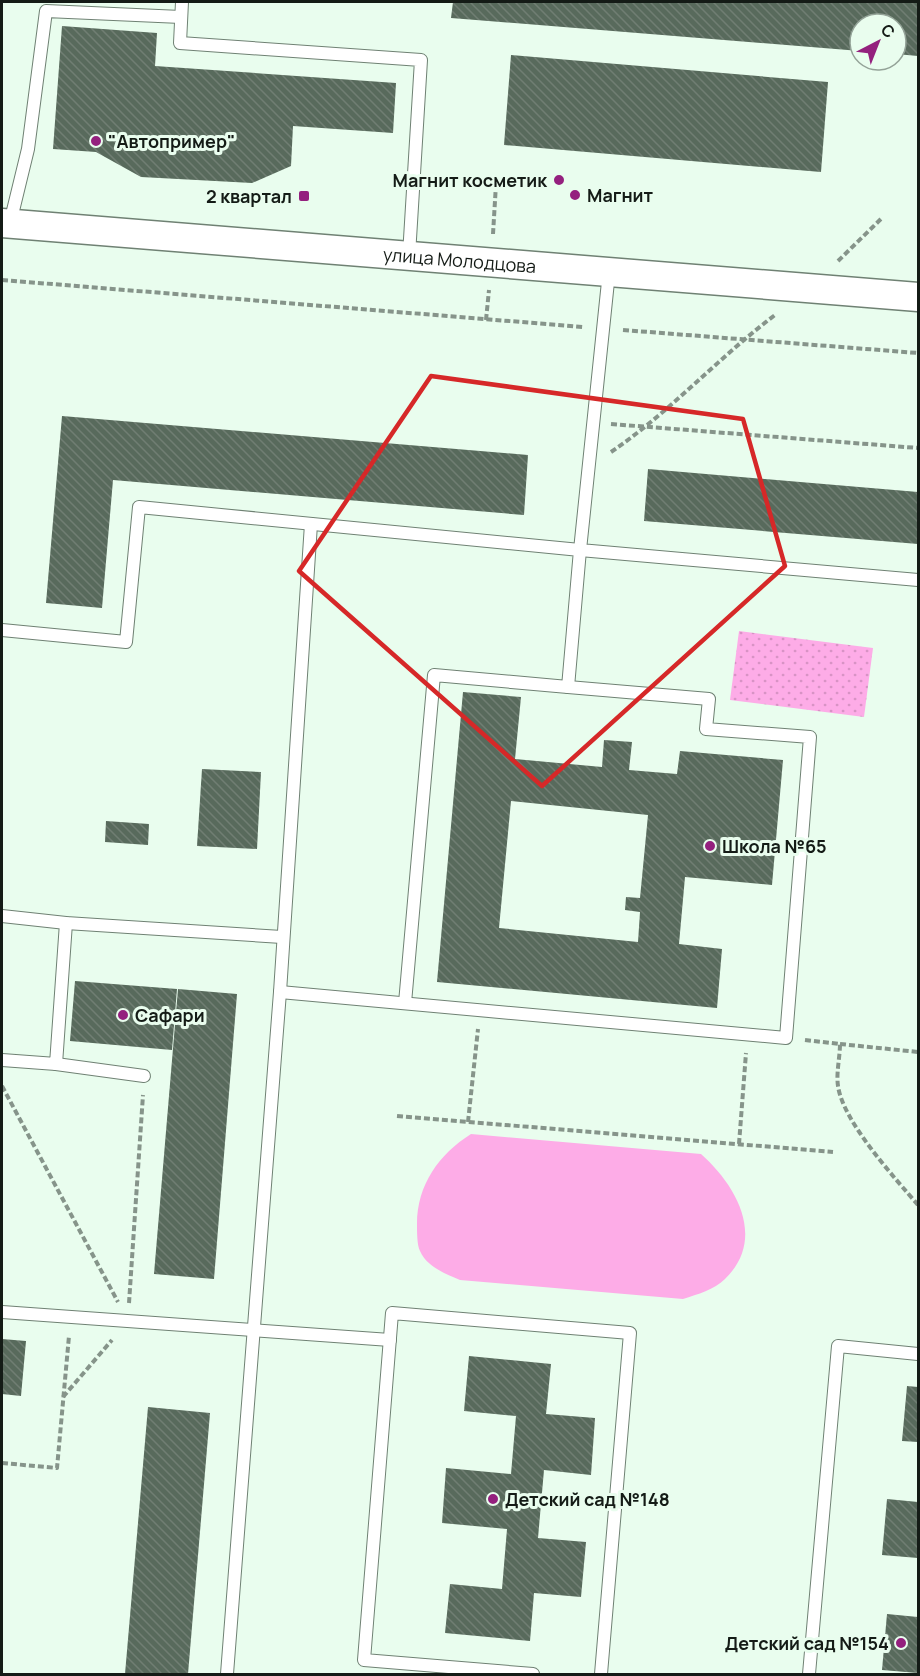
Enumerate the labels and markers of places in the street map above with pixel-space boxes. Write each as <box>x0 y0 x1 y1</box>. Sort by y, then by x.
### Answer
place label: "Автопример" <box>108 129 235 153</box>
marker: "Автопример" <box>89 134 103 148</box>
place label: Магнит косметик <box>393 168 548 192</box>
marker: Магнит косметик <box>552 173 566 187</box>
place label: Магнит <box>587 183 654 207</box>
place label: 2 квартал <box>206 184 292 208</box>
marker: Магнит <box>568 188 582 202</box>
marker: 2 квартал <box>297 189 311 203</box>
place label: Школа №65 <box>722 834 827 858</box>
marker: Школа №65 <box>703 839 717 853</box>
place label: Сафари <box>135 1003 205 1027</box>
marker: Сафари <box>116 1008 130 1022</box>
place label: Детский сад №148 <box>505 1487 670 1511</box>
marker: Детский сад №148 <box>486 1492 500 1506</box>
place label: Детский сад №154 <box>725 1631 889 1655</box>
marker: Детский сад №154 <box>894 1636 908 1650</box>

